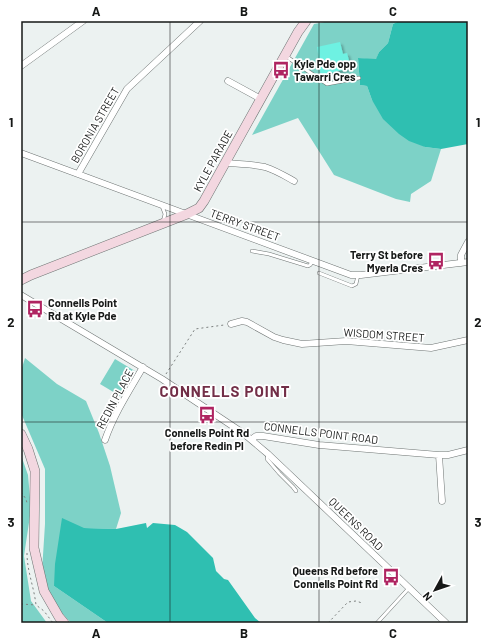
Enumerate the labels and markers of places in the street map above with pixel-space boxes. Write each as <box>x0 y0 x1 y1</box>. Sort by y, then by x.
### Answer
place label: Kyle Pde opp Tawarri Cres <box>294 57 356 83</box>
bus stop icon: Kyle Pde opp Tawarri Cres <box>271 60 291 80</box>
place label: Terry St before Myerla Cres <box>350 248 423 274</box>
bus stop icon: Terry St before Myerla Cres <box>426 251 446 271</box>
place label: Connells Point Rd at Kyle Pde <box>48 296 117 322</box>
bus stop icon: Connells Point Rd at Kyle Pde <box>25 299 45 319</box>
bus stop icon: Connells Point Rd before Redin Pl <box>197 405 217 425</box>
place label: Connells Point Rd before Redin Pl <box>165 426 249 452</box>
place label: Queens Rd before Connells Point Rd <box>292 564 378 590</box>
bus stop icon: Queens Rd before Connells Point Rd <box>381 567 401 587</box>

